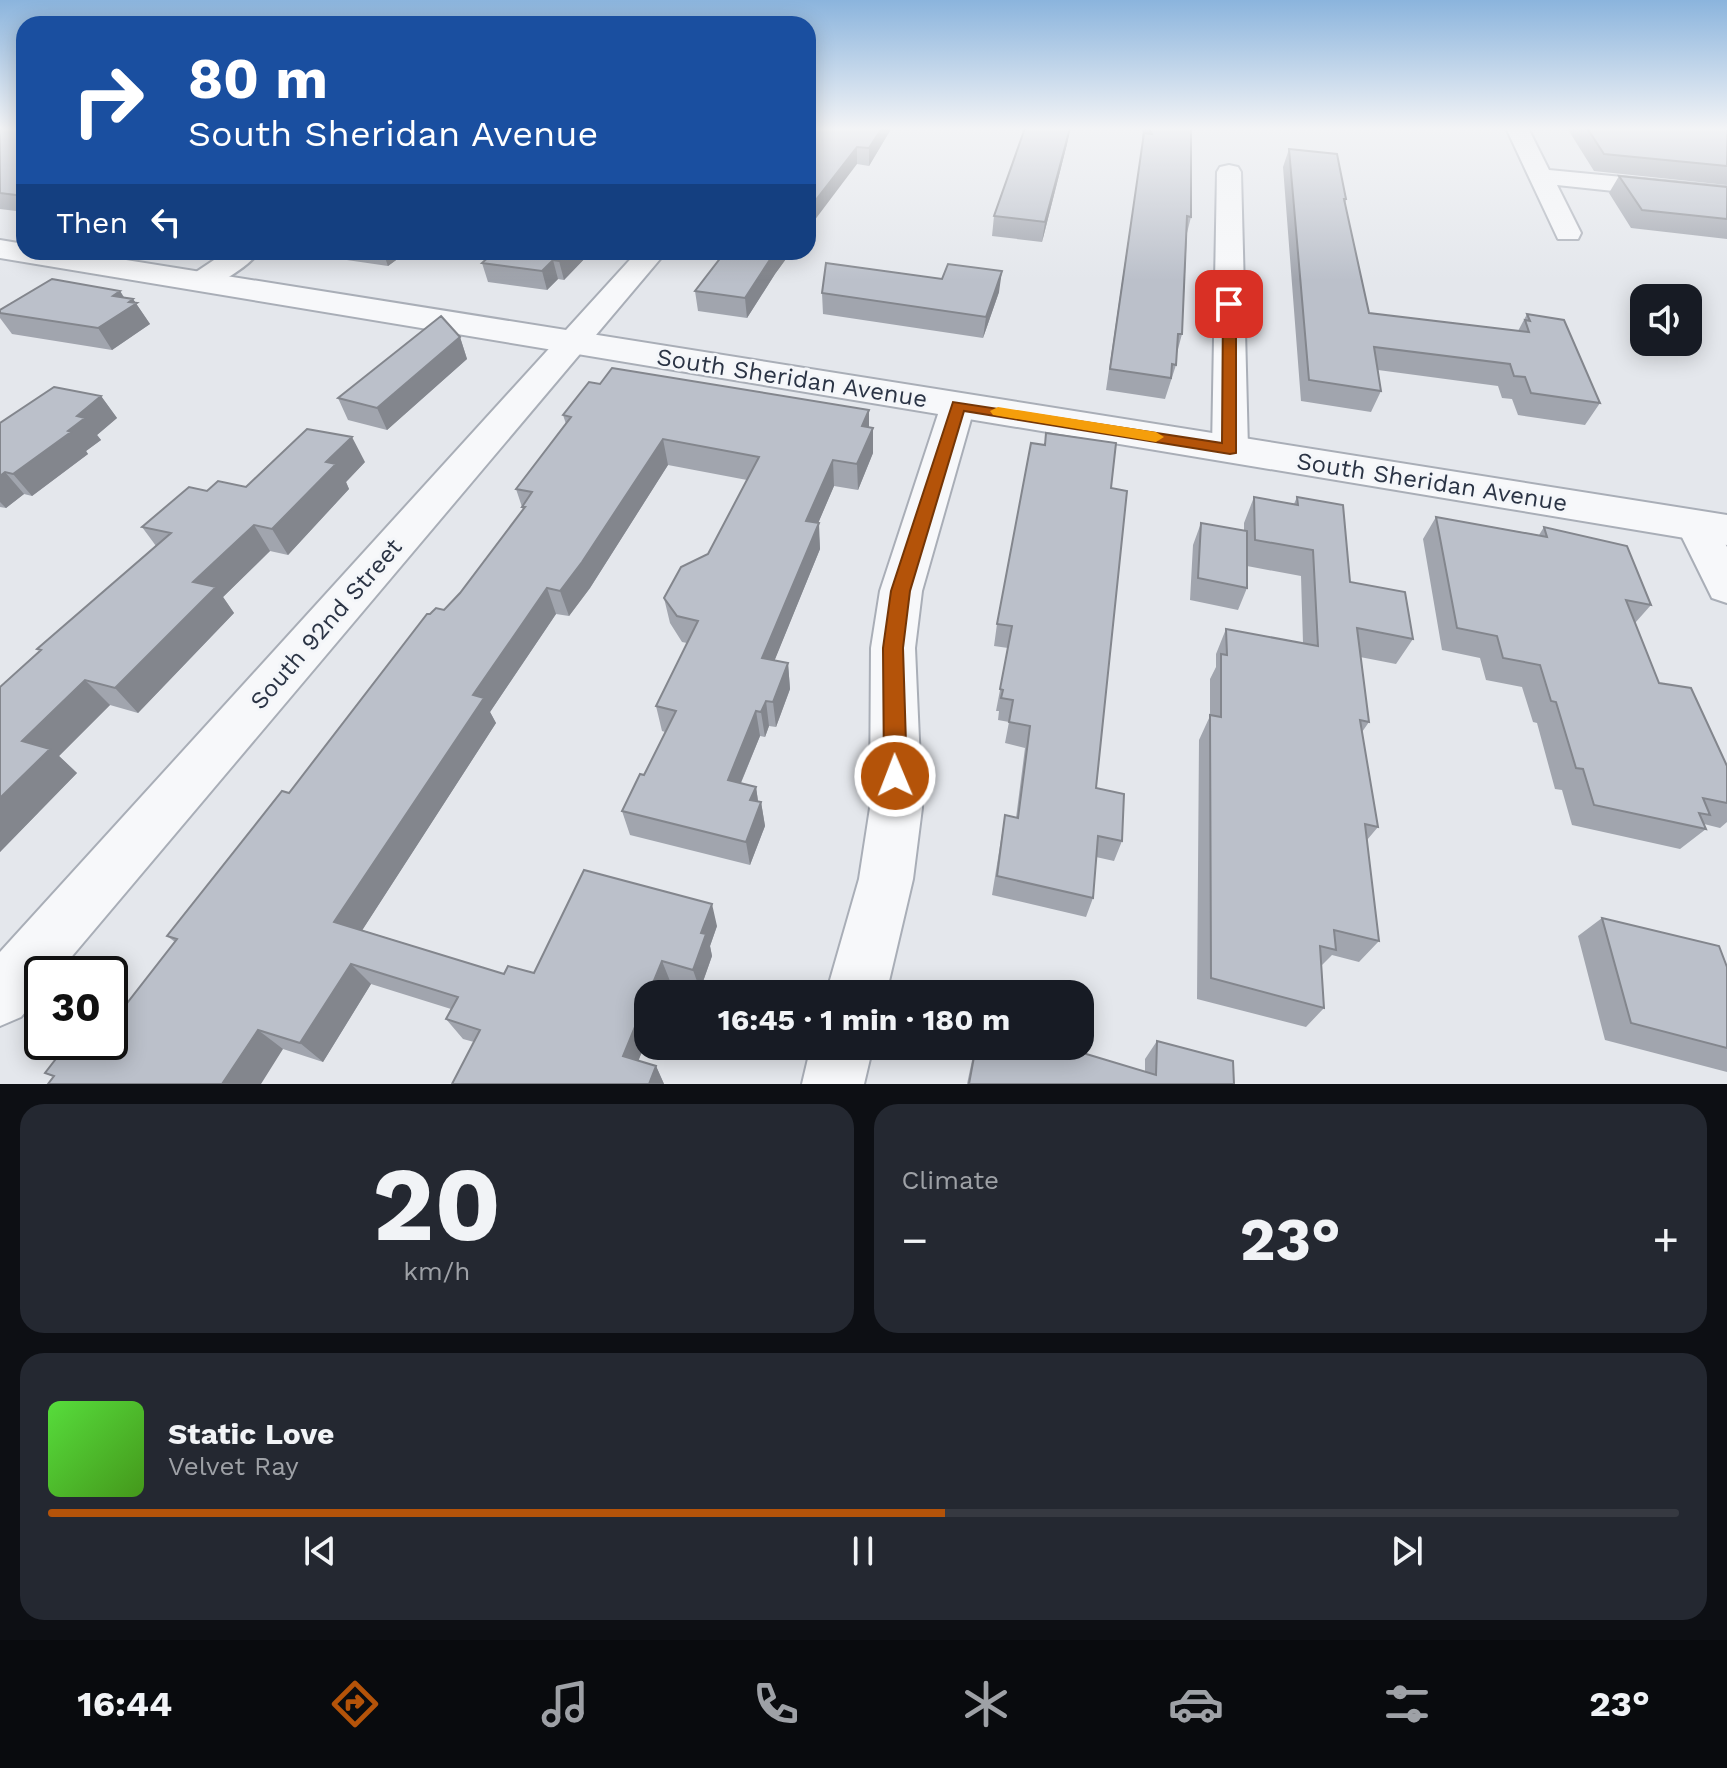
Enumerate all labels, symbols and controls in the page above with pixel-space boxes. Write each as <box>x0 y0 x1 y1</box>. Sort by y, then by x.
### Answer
text: 80 m <box>188 46 328 112</box>
icon: right <box>56 48 160 152</box>
text: South Sheridan Avenue <box>188 113 598 155</box>
icon: left <box>144 200 188 244</box>
text: Then <box>56 205 128 240</box>
pin <box>1195 270 1263 338</box>
icon: arrive <box>1207 282 1251 326</box>
map controls <box>1630 284 1702 356</box>
button: sound <box>1630 284 1702 356</box>
street label: South Sheridan Avenue <box>655 343 929 413</box>
street label: South Sheridan Avenue <box>1295 447 1569 517</box>
street label: South 92nd Street <box>244 533 408 715</box>
position arrow <box>853 734 937 818</box>
speed limit sign: 30 <box>24 956 128 1060</box>
text: 16:45 · 1 min · 180 m <box>718 1002 1010 1037</box>
text: 20 <box>372 1143 501 1265</box>
text: Climate <box>902 1165 999 1195</box>
text: 23° <box>1240 1204 1341 1275</box>
text: − <box>902 1214 928 1266</box>
text: + <box>1652 1214 1679 1266</box>
text: km/h <box>403 1256 470 1286</box>
text: Static Love <box>168 1416 334 1451</box>
text: Velvet Ray <box>168 1451 299 1481</box>
icon: previous <box>298 1529 342 1573</box>
icon: pause <box>841 1529 885 1573</box>
icon: next <box>1385 1529 1429 1573</box>
icon: directions <box>327 1676 383 1732</box>
icon: music <box>537 1676 593 1732</box>
icon: phone <box>748 1676 804 1732</box>
icon: climate <box>958 1676 1014 1732</box>
icon: car <box>1168 1676 1224 1732</box>
icon: filters <box>1379 1676 1435 1732</box>
text: 16:44 <box>77 1683 172 1725</box>
text: 23° <box>1589 1683 1650 1725</box>

